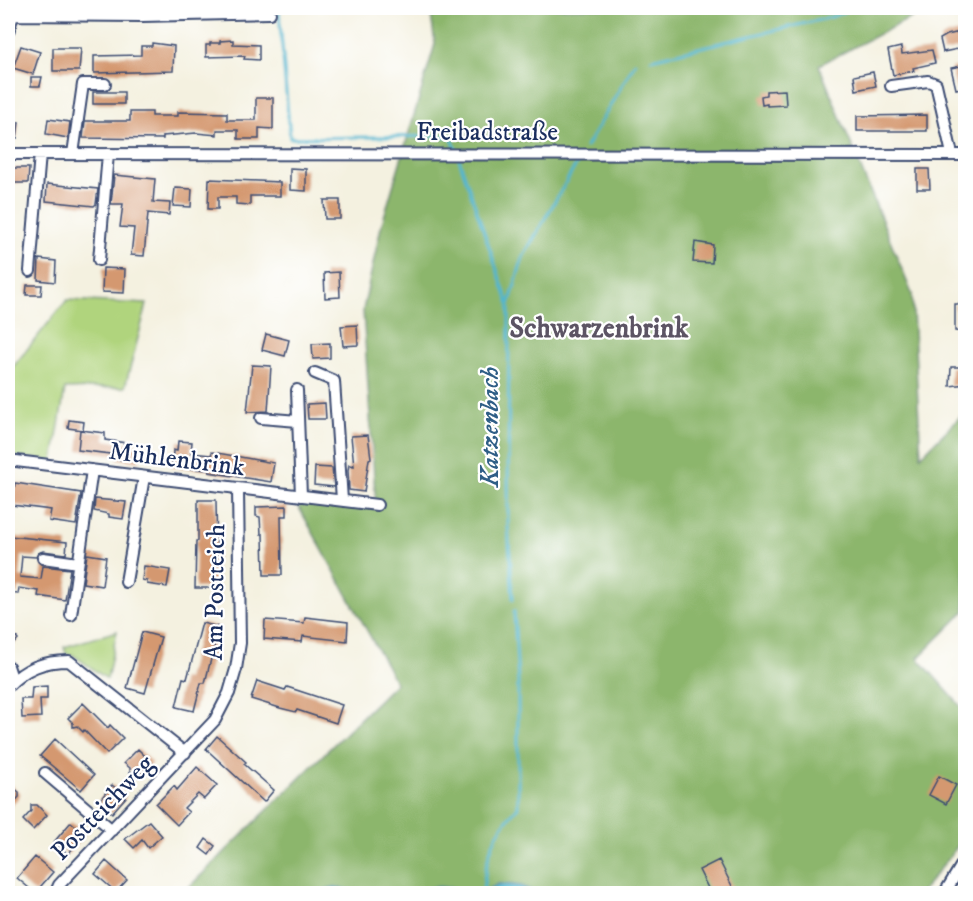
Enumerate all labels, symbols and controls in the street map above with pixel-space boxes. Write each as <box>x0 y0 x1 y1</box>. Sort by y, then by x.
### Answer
street label: Freibadstraße <box>416 116 558 149</box>
district label: Schwarzenbrink <box>510 311 690 346</box>
water label: Katzenbach <box>473 367 507 488</box>
street label: Mühlenbrink <box>107 435 247 484</box>
street label: Am Postteich <box>198 523 233 661</box>
street label: Postteichweg <box>44 748 162 868</box>

